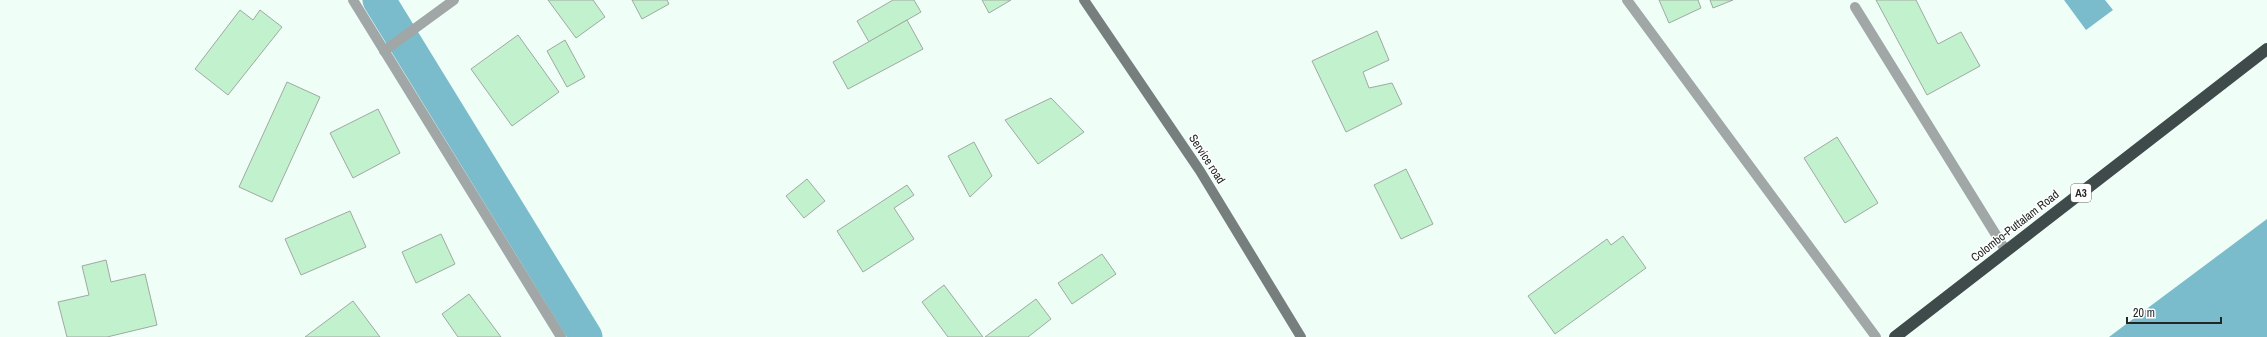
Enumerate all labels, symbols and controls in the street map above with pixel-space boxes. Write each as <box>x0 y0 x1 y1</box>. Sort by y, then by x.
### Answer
street label: Service road <box>1185 131 1229 187</box>
road number: A3 <box>2071 184 2091 202</box>
street label: Colombo-Puttalam Road <box>1968 187 2062 265</box>
scale bar <box>2127 299 2221 325</box>
text: 20 m <box>2133 305 2155 321</box>

